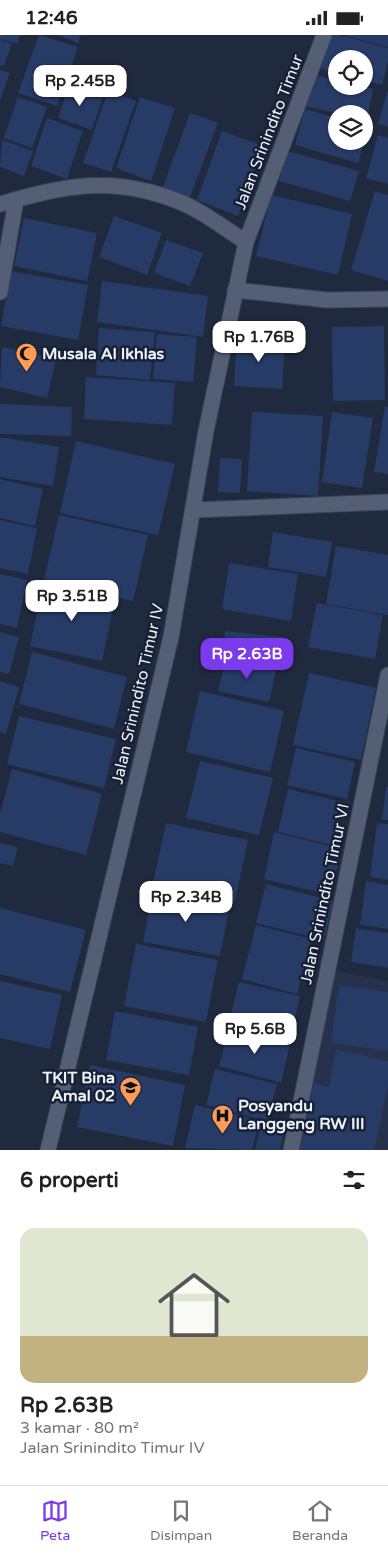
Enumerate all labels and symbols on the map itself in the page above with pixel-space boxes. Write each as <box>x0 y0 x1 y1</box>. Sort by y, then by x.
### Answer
street label: Jalan Srinindito Timur <box>230 51 308 212</box>
pin: Rp 2.45B <box>28 65 132 107</box>
pin: Rp 1.76B <box>207 321 311 363</box>
mosque icon: Musala Al Ikhlas <box>14 342 38 373</box>
place label: Musala Al Ikhlas <box>42 344 165 364</box>
pin: Rp 3.51B <box>20 579 124 622</box>
street label: Jalan Srinindito Timur IV <box>108 602 168 786</box>
pin: Rp 2.63B <box>195 637 299 680</box>
street label: Jalan Srinindito Timur VI <box>296 802 354 986</box>
pin: Rp 2.34B <box>134 881 238 923</box>
pin: Rp 5.6B <box>209 1013 301 1055</box>
place label: TKIT Bina Amal 02 <box>41 1068 115 1106</box>
school or university icon: TKIT Bina Amal 02 <box>119 1075 143 1106</box>
place label: Posyandu Langgeng RW III <box>238 1096 365 1134</box>
hospital icon: Posyandu Langgeng RW III <box>210 1103 234 1134</box>

